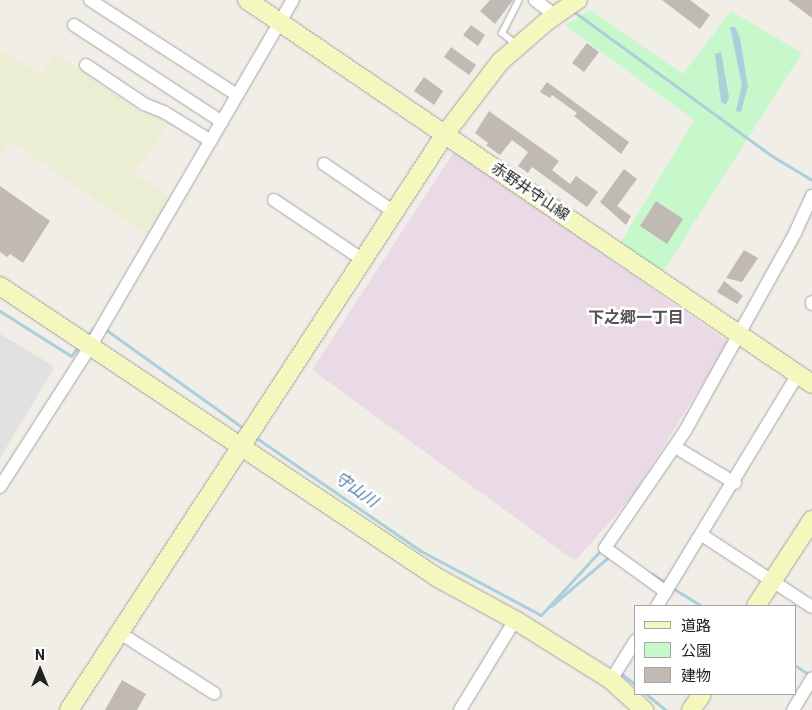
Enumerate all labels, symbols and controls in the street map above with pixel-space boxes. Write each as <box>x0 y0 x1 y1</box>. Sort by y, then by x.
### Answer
street label: 赤野井守山線 <box>488 159 572 225</box>
district label: 下之郷一丁目 <box>588 308 684 328</box>
water label: 守山川 <box>331 468 381 512</box>
legend <box>634 605 797 695</box>
text: 道路 <box>681 617 711 635</box>
text: 公園 <box>681 642 711 660</box>
north arrow <box>15 645 65 695</box>
text: N <box>35 647 45 663</box>
text: 建物 <box>681 667 711 685</box>

